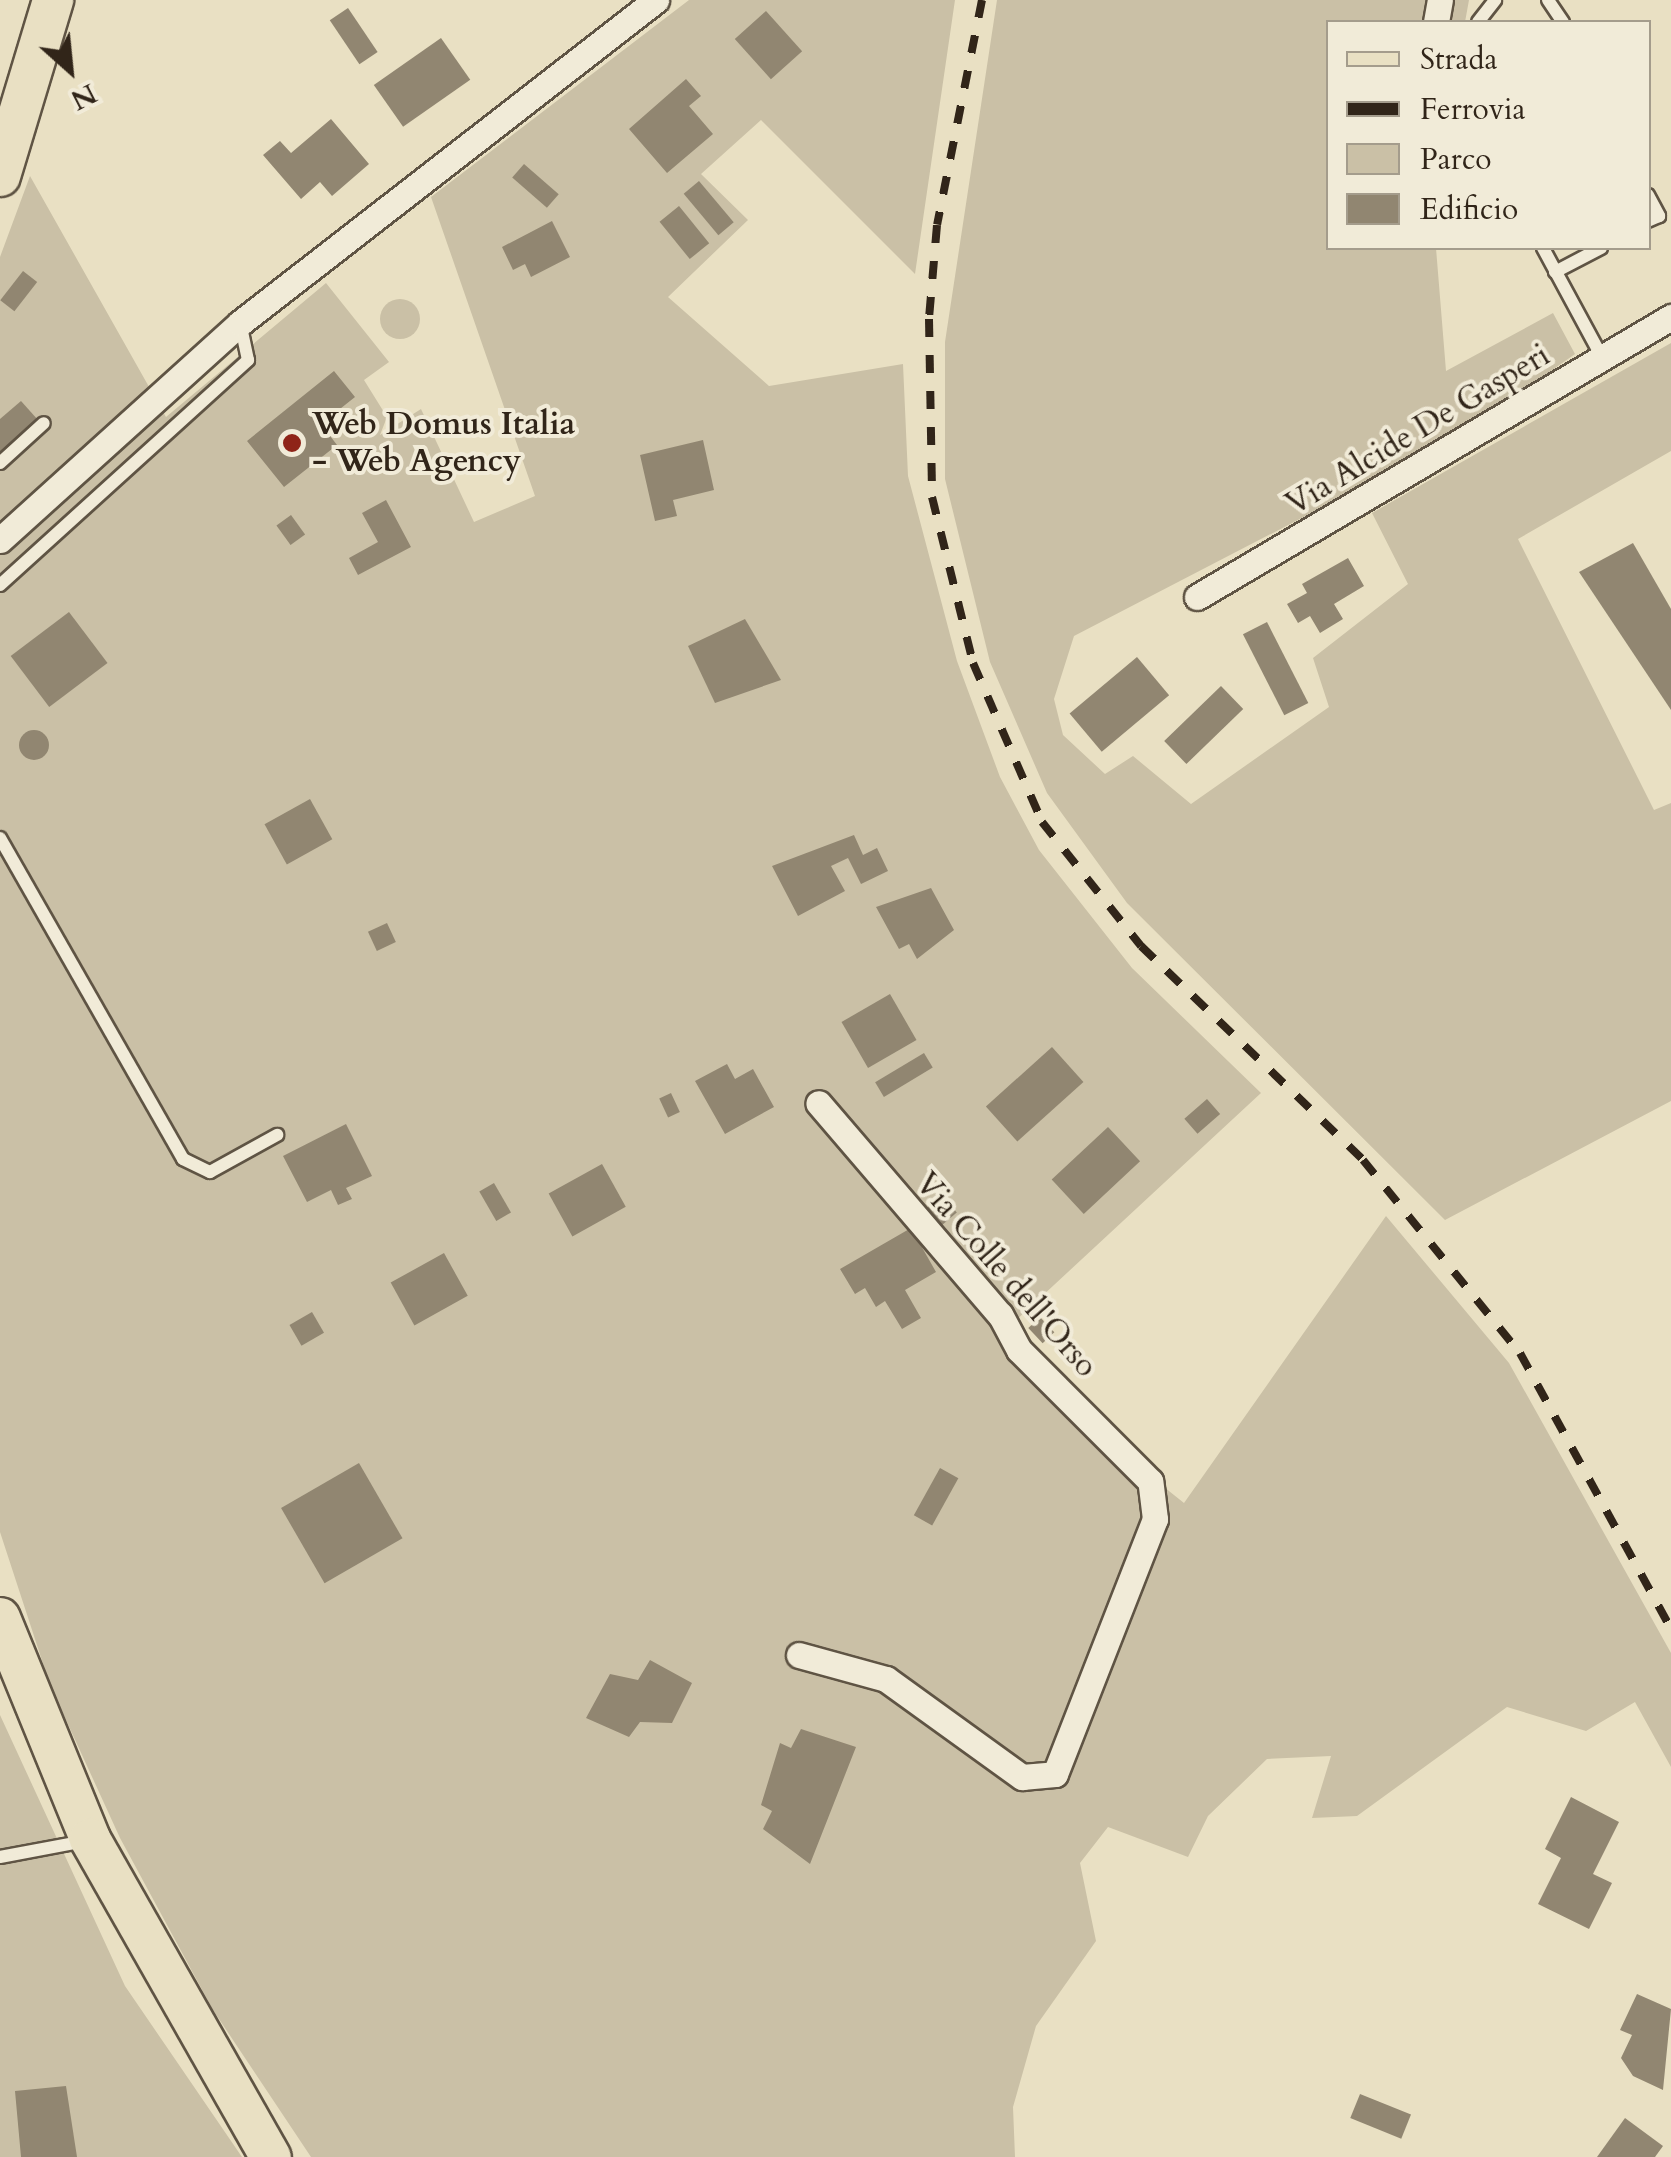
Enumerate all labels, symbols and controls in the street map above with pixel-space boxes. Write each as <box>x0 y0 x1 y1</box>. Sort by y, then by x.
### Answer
north arrow <box>20 20 120 120</box>
legend <box>1326 20 1651 250</box>
text: Strada <box>1420 39 1497 80</box>
text: N <box>64 74 103 119</box>
text: Ferrovia <box>1420 89 1525 130</box>
text: Parco <box>1420 139 1492 180</box>
text: Edificio <box>1420 189 1518 230</box>
street label: Via Alcide De Gasperi <box>1279 336 1557 524</box>
place label: Web Domus Italia - Web Agency <box>312 406 575 481</box>
marker: Web Domus Italia - Web Agency <box>281 432 303 454</box>
street label: Via Colle dell'Orso <box>907 1165 1105 1385</box>

